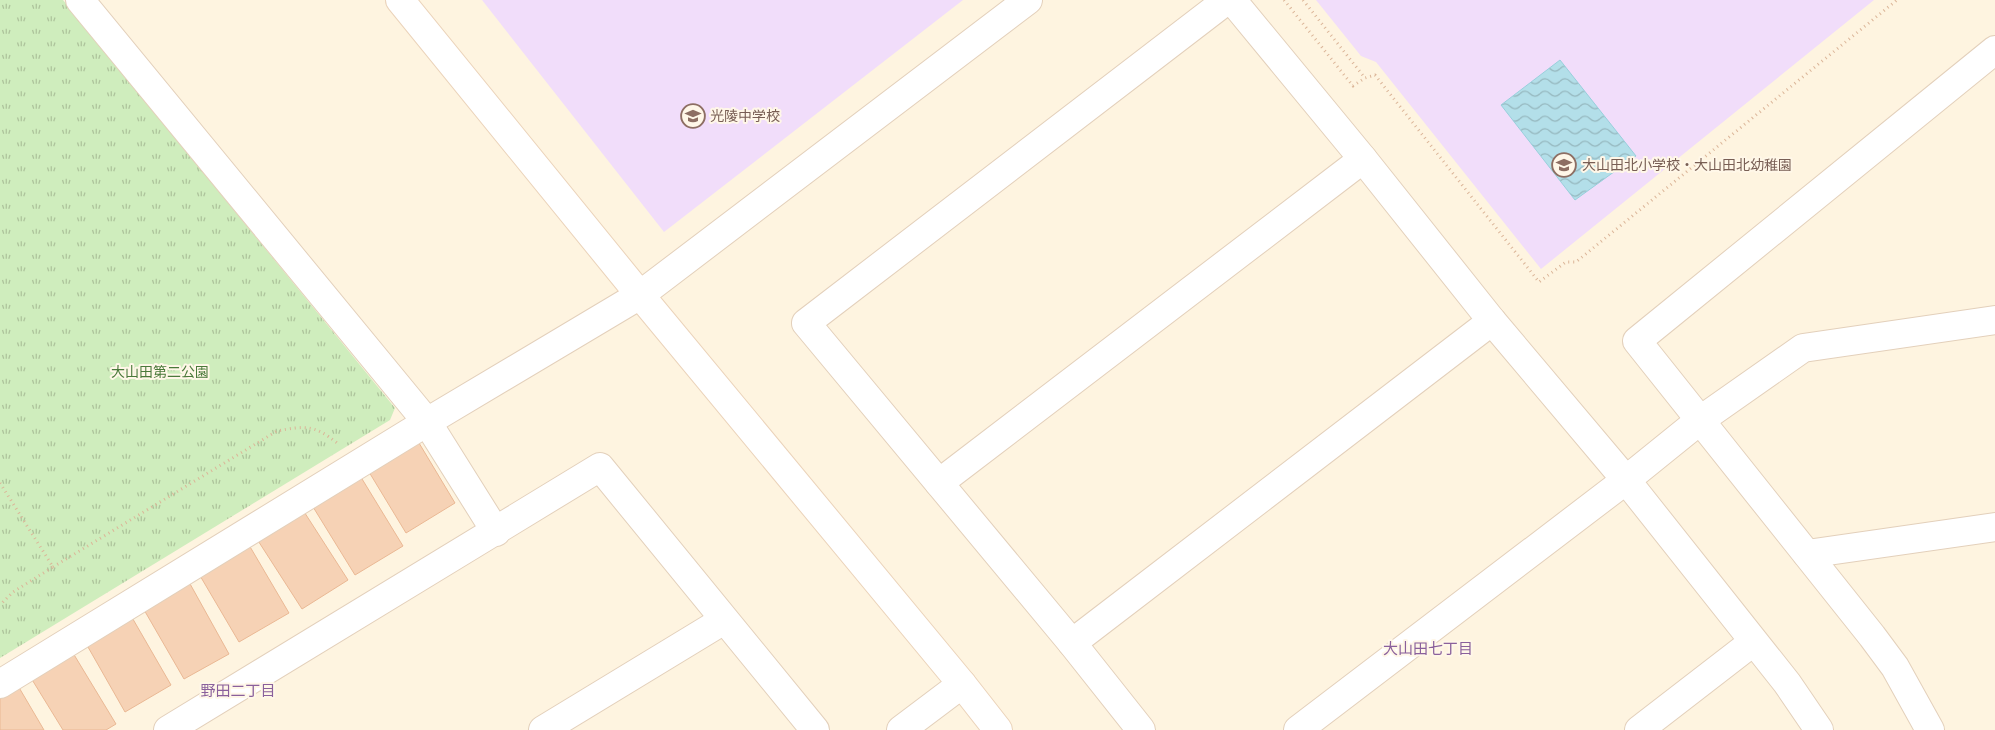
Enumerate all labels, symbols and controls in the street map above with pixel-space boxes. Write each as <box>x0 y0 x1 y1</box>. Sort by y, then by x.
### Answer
school or university icon: 光陵中学校 <box>680 103 706 129</box>
place label: 光陵中学校 <box>710 107 780 125</box>
school or university icon: 大山田北小学校・大山田北幼稚園 <box>1551 152 1577 178</box>
place label: 大山田北小学校・大山田北幼稚園 <box>1582 156 1792 174</box>
park label: 大山田第二公園 <box>111 363 209 381</box>
district label: 大山田七丁目 <box>1383 639 1473 658</box>
district label: 野田二丁目 <box>200 681 276 700</box>

